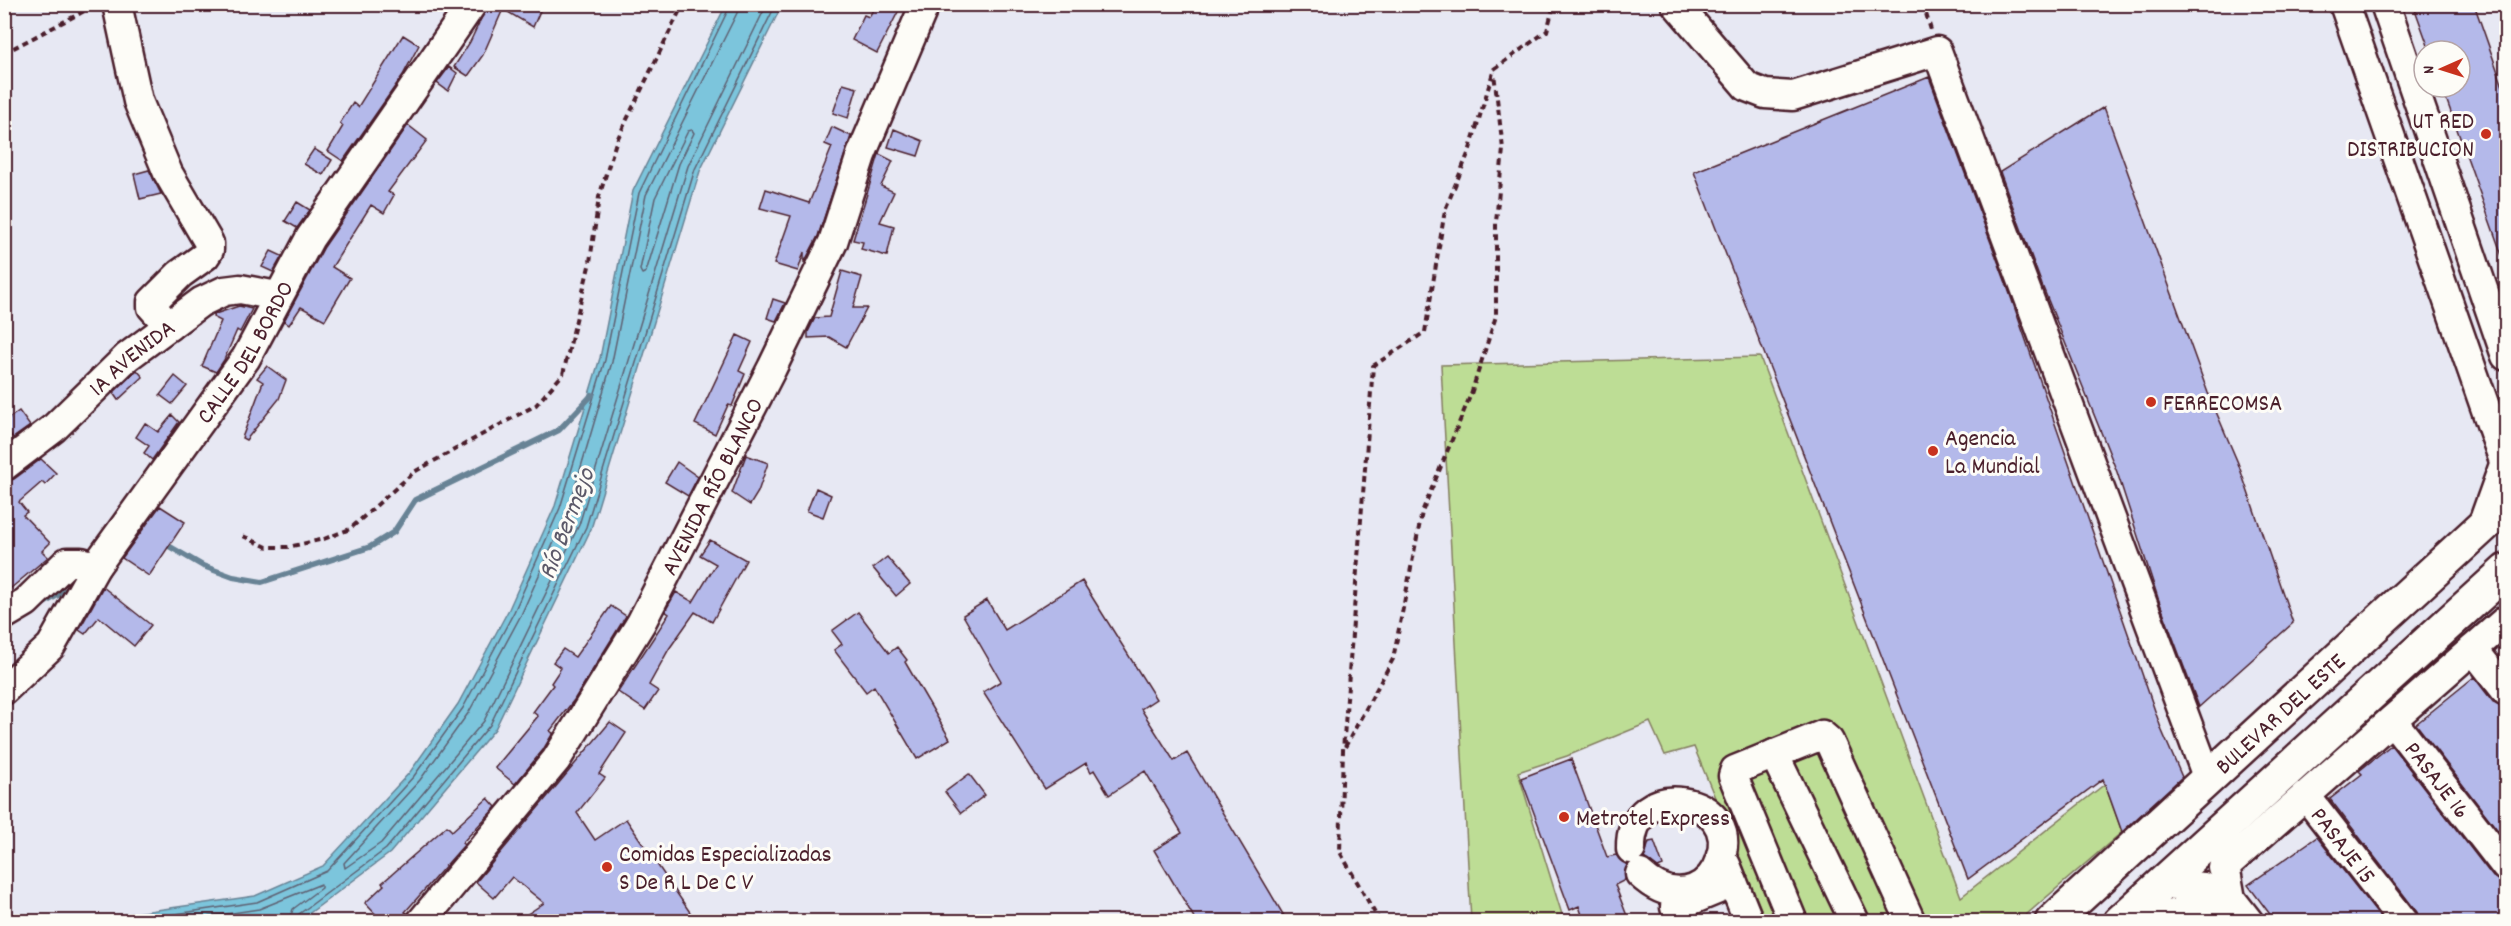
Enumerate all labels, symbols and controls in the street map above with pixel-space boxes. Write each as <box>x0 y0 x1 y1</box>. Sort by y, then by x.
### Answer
north arrow <box>2412 39 2472 99</box>
text: N <box>2418 65 2441 74</box>
place label: UT RED DISTRIBUCION <box>2347 106 2474 168</box>
marker: UT RED DISTRIBUCION <box>2479 127 2493 141</box>
street label: CALLE DEL BORDO <box>190 276 304 432</box>
street label: 1A AVENIDA <box>82 313 183 405</box>
place label: FERRECOMSA <box>2163 388 2282 422</box>
street label: AVENIDA RÍO BLANCO <box>654 393 774 582</box>
marker: FERRECOMSA <box>2144 395 2158 409</box>
place label: Agencia La Mundial <box>1945 423 2040 485</box>
marker: Agencia La Mundial <box>1926 444 1940 458</box>
water label: Río Bermejo <box>530 462 607 585</box>
street label: BULEVAR DEL ESTE <box>2209 646 2354 784</box>
street label: PASAJE 16 <box>2395 735 2477 827</box>
street label: PASAJE 15 <box>2301 801 2383 892</box>
place label: Metrotel Express <box>1576 803 1730 837</box>
marker: Metrotel Express <box>1557 810 1571 824</box>
place label: Comidas Especializadas S De R L De C V <box>619 839 832 901</box>
marker: Comidas Especializadas S De R L De C V <box>600 860 614 874</box>

